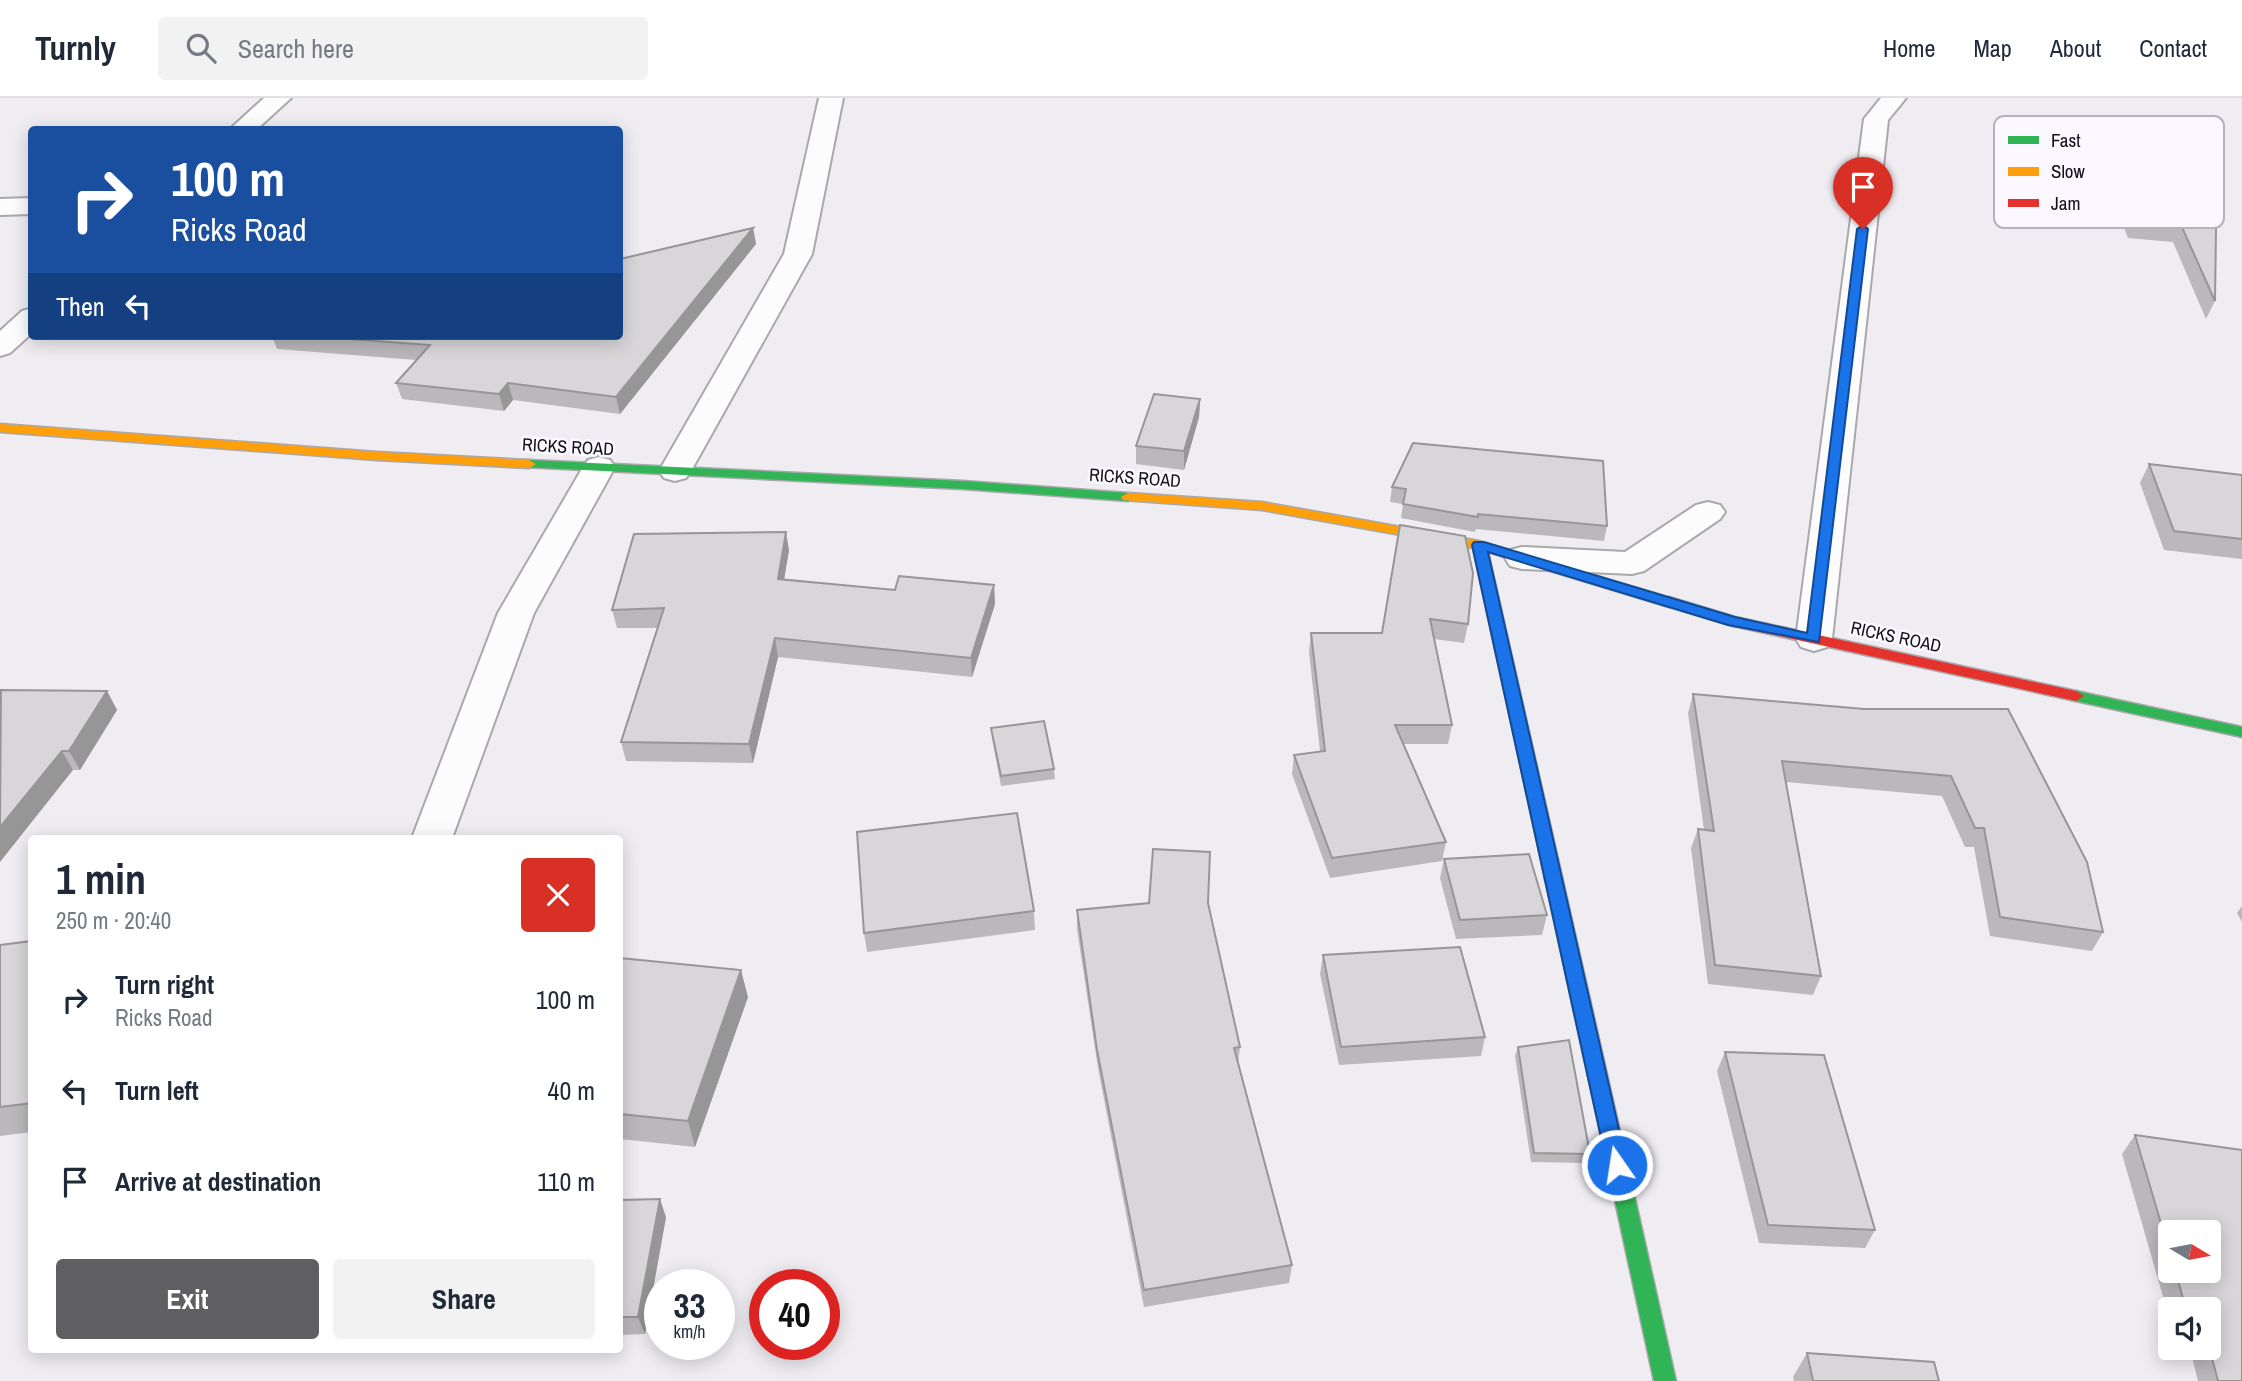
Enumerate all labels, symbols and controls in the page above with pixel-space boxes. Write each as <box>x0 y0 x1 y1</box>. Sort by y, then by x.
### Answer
search box <box>158 17 648 80</box>
text: Turnly <box>35 26 116 70</box>
icon: search <box>182 29 220 67</box>
text: Search here <box>238 31 354 66</box>
text: Home <box>1883 32 1935 64</box>
text: Map <box>1973 32 2012 64</box>
text: About <box>2050 32 2101 64</box>
text: Contact <box>2139 32 2207 64</box>
legend <box>1994 116 2224 228</box>
text: Fast <box>2051 127 2081 153</box>
text: 100 m <box>171 145 285 211</box>
icon: right <box>56 154 147 245</box>
pin <box>1833 157 1893 229</box>
text: Slow <box>2051 158 2086 184</box>
icon: arrive <box>1844 168 1882 206</box>
text: Jam <box>2051 190 2080 216</box>
text: Ricks Road <box>171 208 307 251</box>
icon: left <box>119 287 157 325</box>
text: Then <box>56 289 105 324</box>
street label: RICKS ROAD <box>522 432 615 461</box>
street label: RICKS ROAD <box>1088 462 1182 493</box>
street label: RICKS ROAD <box>1849 615 1944 658</box>
text: 1 min <box>56 851 146 907</box>
button: close <box>521 858 595 932</box>
text: 250 m · 20:40 <box>56 905 171 936</box>
text: Turn right <box>115 967 214 1002</box>
icon: right <box>56 981 94 1019</box>
text: 100 m <box>536 982 595 1017</box>
text: Ricks Road <box>115 1002 212 1033</box>
icon: left <box>56 1072 94 1110</box>
text: Turn left <box>115 1073 199 1108</box>
text: 40 m <box>548 1073 595 1108</box>
position arrow <box>1580 1128 1654 1202</box>
icon: arrive <box>56 1163 94 1201</box>
text: Arrive at destination <box>115 1164 321 1199</box>
text: 110 m <box>537 1164 595 1199</box>
north arrow <box>2158 1220 2221 1283</box>
map controls <box>2158 1220 2221 1360</box>
button: Exit <box>56 1259 319 1339</box>
button: Share <box>333 1259 595 1339</box>
speed limit sign: 40 <box>749 1269 840 1360</box>
text: 33 <box>674 1282 705 1329</box>
button: sound <box>2158 1297 2221 1360</box>
text: km/h <box>674 1319 706 1344</box>

